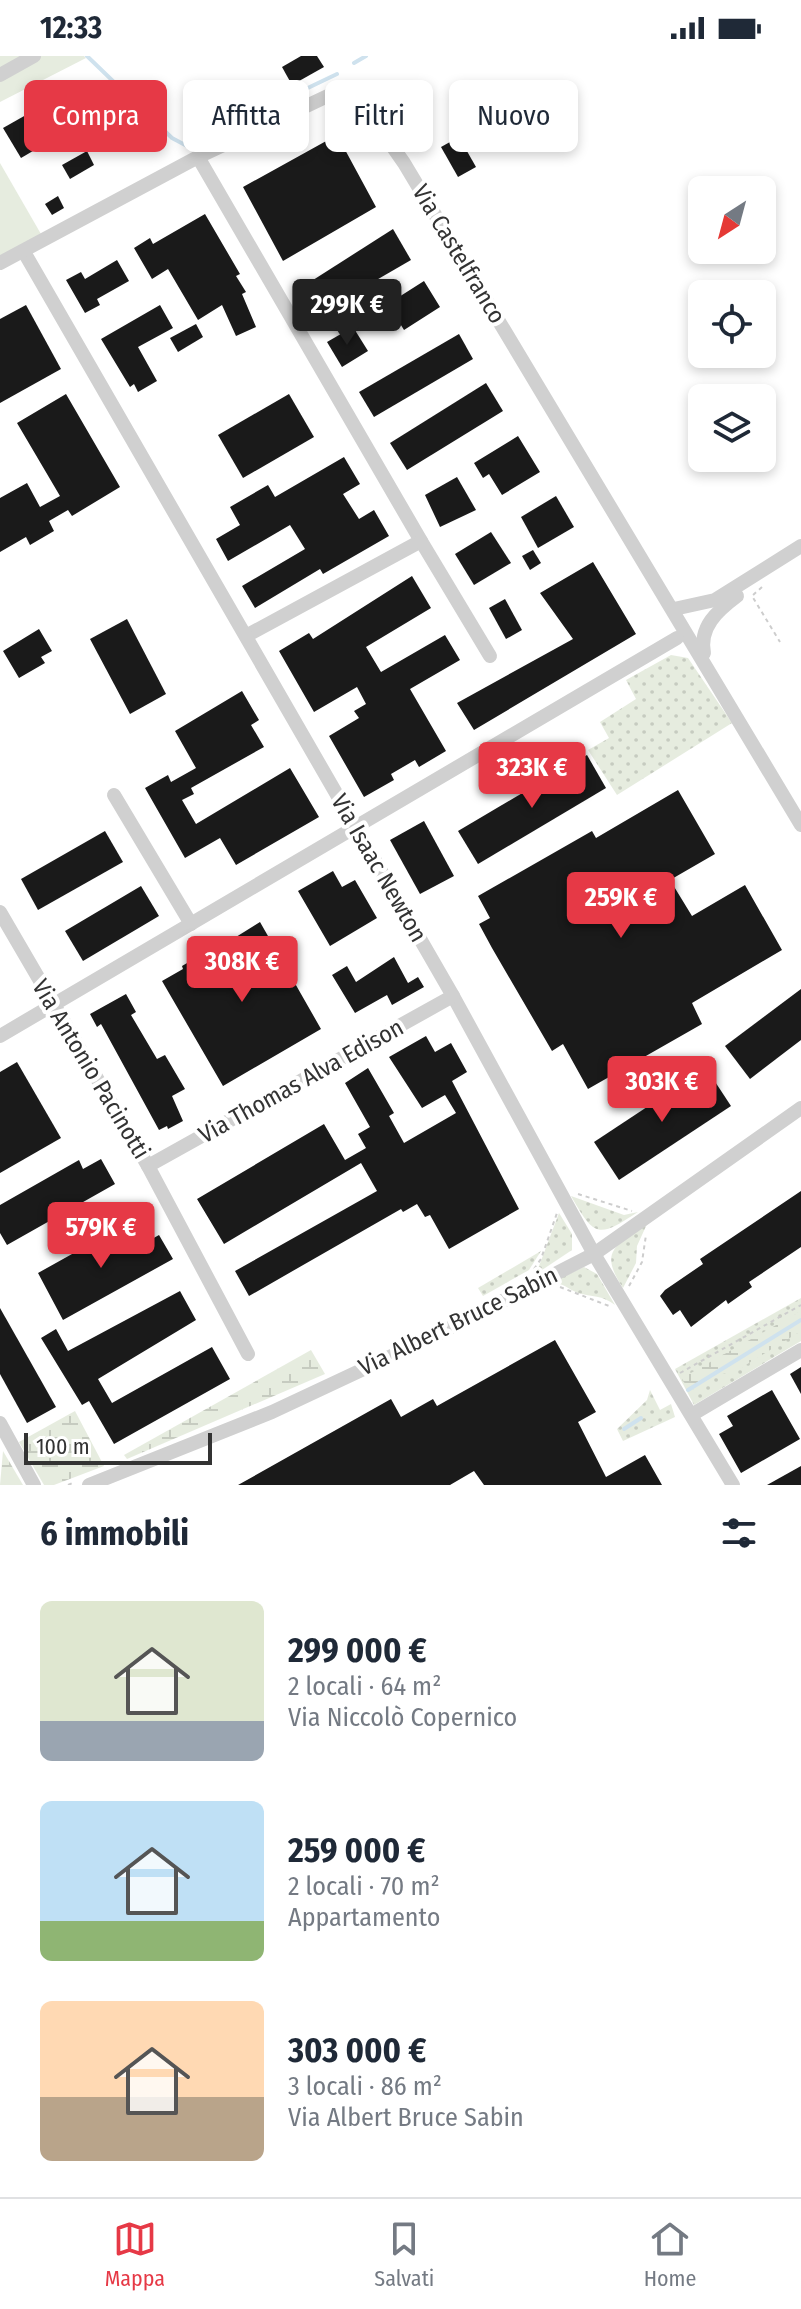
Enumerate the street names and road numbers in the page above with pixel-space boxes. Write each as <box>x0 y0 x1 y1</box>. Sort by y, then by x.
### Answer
street label: Via Castelfranco <box>407 180 511 328</box>
street label: Via Isaac Newton <box>325 789 433 947</box>
street label: Via Antonio Pacinotti <box>26 974 156 1164</box>
street label: Via Thomas Alva Edison <box>194 1013 408 1149</box>
street label: Via Albert Bruce Sabin <box>354 1261 562 1381</box>

